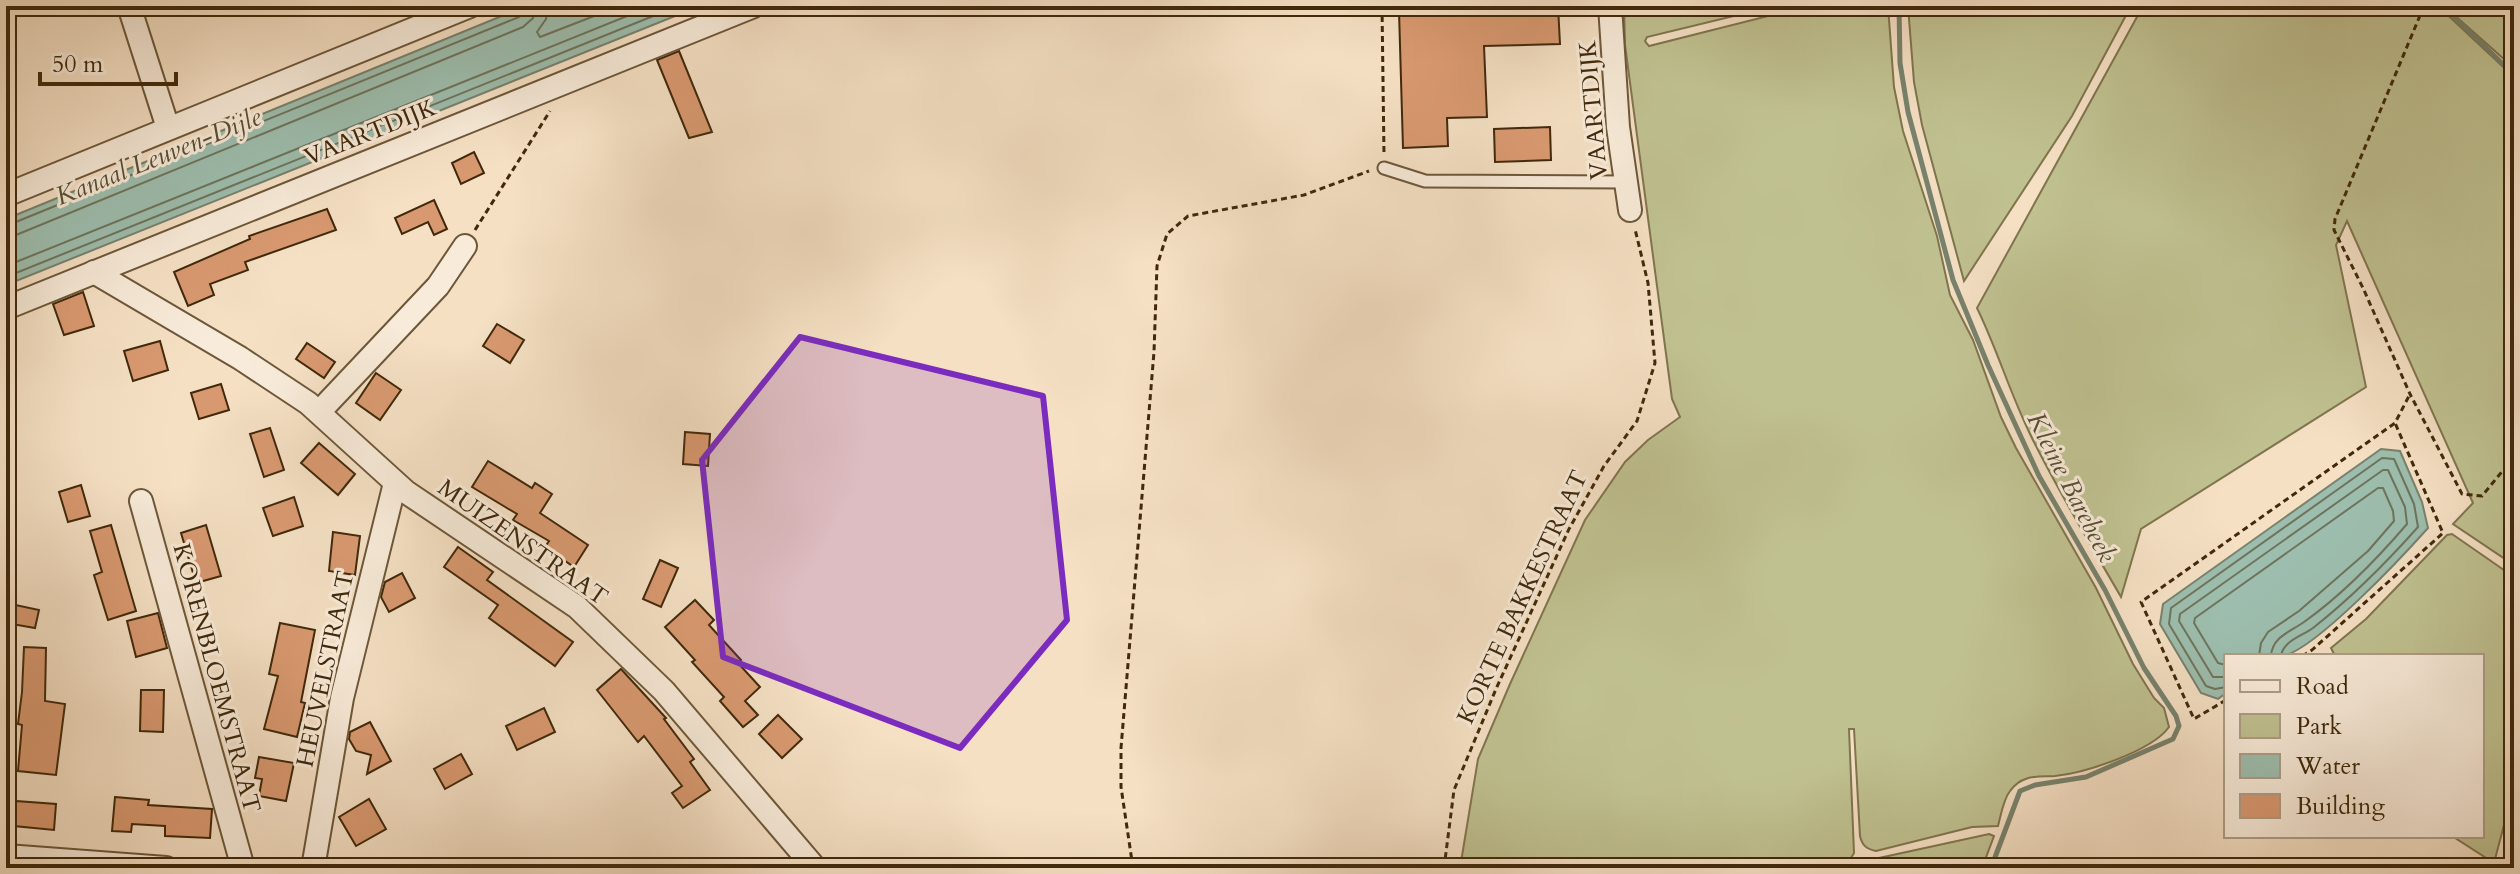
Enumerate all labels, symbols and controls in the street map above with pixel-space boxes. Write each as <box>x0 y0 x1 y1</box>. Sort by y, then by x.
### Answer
scale bar <box>40 36 176 86</box>
street label: VAARTDIJK <box>1571 39 1616 181</box>
text: 50 m <box>52 48 104 81</box>
street label: VAARTDIJK <box>299 91 441 174</box>
water label: Kanaal Leuven-Dijle <box>50 99 267 214</box>
water label: Kleine Barebeek <box>2019 406 2125 569</box>
street label: KORTE BAKKESTRAAT <box>1449 465 1596 729</box>
street label: MUIZENSTRAAT <box>431 471 614 614</box>
street label: KORENBLOEMSTRAAT <box>165 540 268 816</box>
street label: HEUVELSTRAAT <box>289 568 362 770</box>
legend <box>2224 654 2484 838</box>
text: Road <box>2296 670 2349 703</box>
text: Park <box>2296 710 2342 743</box>
text: Water <box>2295 750 2360 783</box>
text: Building <box>2296 790 2386 823</box>

